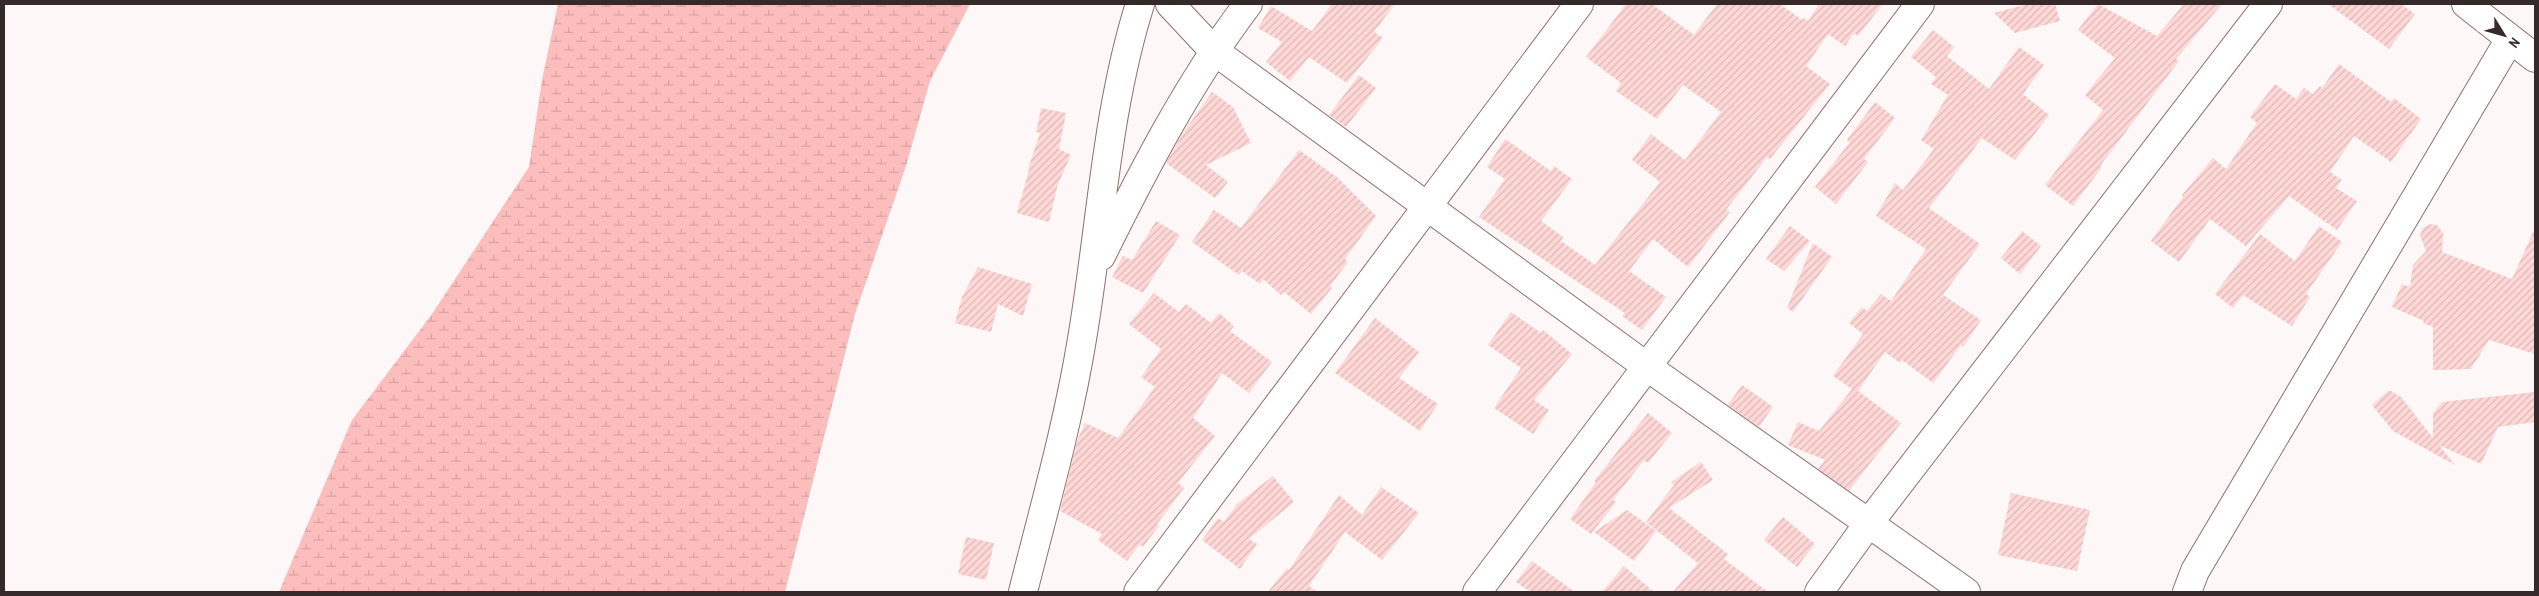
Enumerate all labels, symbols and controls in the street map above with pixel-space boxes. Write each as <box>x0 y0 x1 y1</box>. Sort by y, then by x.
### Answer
north arrow <box>2479 10 2529 60</box>
text: N <box>2505 34 2524 52</box>

